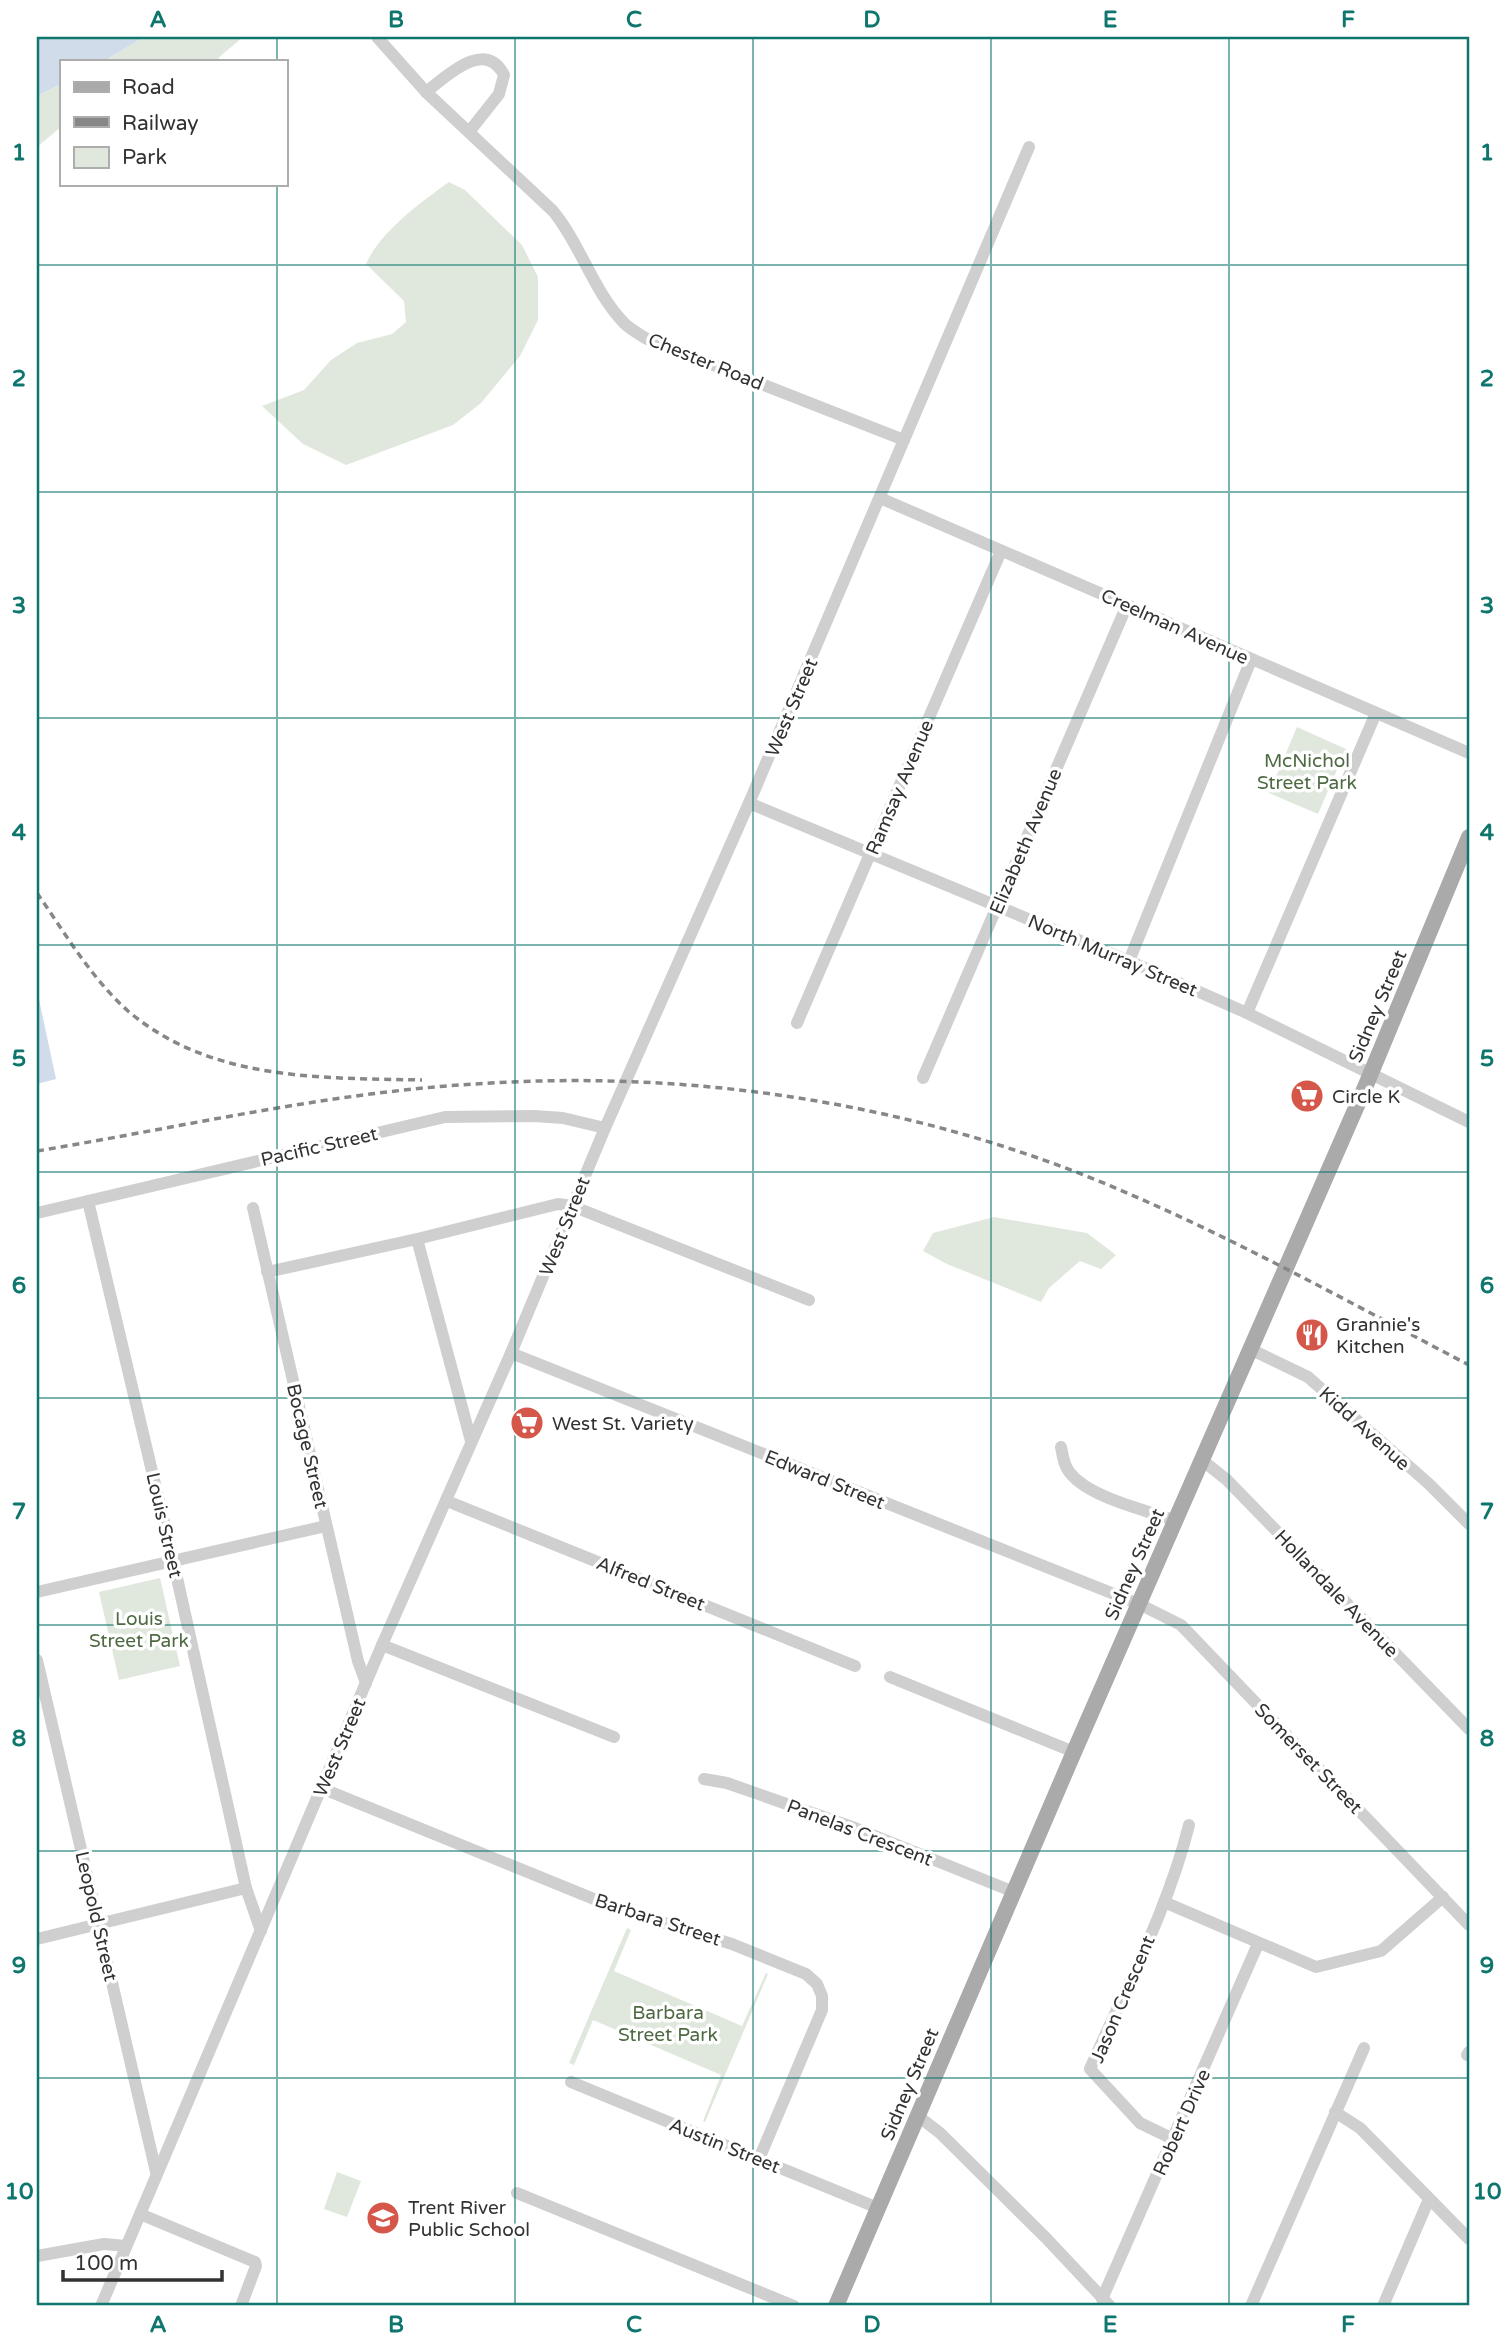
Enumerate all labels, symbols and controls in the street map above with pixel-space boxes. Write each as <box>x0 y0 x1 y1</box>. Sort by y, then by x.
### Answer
text: A <box>149 6 167 34</box>
text: B <box>388 6 404 34</box>
text: C <box>626 6 642 34</box>
text: D <box>863 6 881 34</box>
text: E <box>1103 6 1117 34</box>
text: F <box>1341 6 1355 34</box>
legend <box>60 60 287 186</box>
text: Road <box>122 75 175 100</box>
text: Railway <box>122 111 199 136</box>
text: 1 <box>12 139 26 167</box>
text: 1 <box>1480 139 1494 167</box>
text: Park <box>122 145 167 170</box>
street label: Chester Road <box>645 329 766 395</box>
text: 2 <box>12 365 26 393</box>
text: 2 <box>1480 365 1494 393</box>
street label: Creelman Avenue <box>1098 585 1252 669</box>
text: 3 <box>12 592 26 620</box>
text: 3 <box>1480 592 1494 620</box>
street label: West Street <box>761 655 822 760</box>
street label: Ramsay Avenue <box>862 717 938 858</box>
park label: McNichol Street Park <box>1257 750 1357 794</box>
street label: Elizabeth Avenue <box>985 765 1067 918</box>
text: 4 <box>12 819 27 847</box>
text: 4 <box>1480 819 1495 847</box>
street label: North Murray Street <box>1025 910 1201 1002</box>
street label: Sidney Street <box>1344 947 1411 1066</box>
text: 5 <box>12 1045 26 1073</box>
text: 5 <box>1480 1045 1494 1073</box>
supermarket icon: Circle K <box>1288 1077 1326 1115</box>
place label: Circle K <box>1332 1086 1400 1108</box>
street label: Pacific Street <box>259 1123 380 1171</box>
street label: West Street <box>535 1174 595 1279</box>
text: 6 <box>12 1272 26 1300</box>
text: 6 <box>1480 1272 1494 1300</box>
place label: Grannie's Kitchen <box>1336 1314 1420 1358</box>
restaurant icon: Grannie's Kitchen <box>1293 1316 1331 1354</box>
street label: Bocage Street <box>282 1382 332 1511</box>
street label: Kidd Avenue <box>1314 1382 1414 1475</box>
supermarket icon: West St. Variety <box>508 1404 546 1442</box>
place label: West St. Variety <box>552 1413 694 1435</box>
street label: Edward Street <box>761 1446 888 1514</box>
street label: Louis Street <box>141 1471 187 1580</box>
text: 7 <box>12 1498 26 1526</box>
text: 7 <box>1480 1498 1494 1526</box>
street label: Sidney Street <box>1100 1505 1169 1624</box>
street label: Hollandale Avenue <box>1270 1525 1403 1662</box>
street label: Alfred Street <box>593 1552 708 1616</box>
park label: Louis Street Park <box>89 1608 189 1652</box>
street label: West Street <box>309 1695 370 1800</box>
street label: Somerset Street <box>1250 1699 1367 1819</box>
text: 8 <box>12 1725 26 1753</box>
text: 8 <box>1480 1725 1494 1753</box>
street label: Panelas Crescent <box>784 1795 936 1871</box>
street label: Leopold Street <box>70 1849 122 1983</box>
street label: Barbara Street <box>592 1889 723 1951</box>
street label: Jason Crescent <box>1086 1932 1160 2066</box>
text: 9 <box>12 1952 26 1980</box>
text: 9 <box>1480 1952 1494 1980</box>
park label: Barbara Street Park <box>618 2002 718 2046</box>
street label: Sidney Street <box>876 2025 943 2144</box>
street label: Robert Drive <box>1149 2066 1215 2179</box>
street label: Austin Street <box>666 2114 783 2178</box>
text: 10 <box>5 2178 33 2206</box>
text: 10 <box>1473 2178 1501 2206</box>
place label: Trent River Public School <box>408 2197 530 2241</box>
school or university icon: Trent River Public School <box>364 2199 402 2237</box>
scale bar <box>63 2238 222 2282</box>
text: 100 m <box>74 2251 138 2276</box>
text: A <box>149 2311 167 2339</box>
text: B <box>388 2311 404 2339</box>
text: C <box>626 2311 642 2339</box>
text: D <box>863 2311 881 2339</box>
text: E <box>1103 2311 1117 2339</box>
text: F <box>1341 2311 1355 2339</box>

